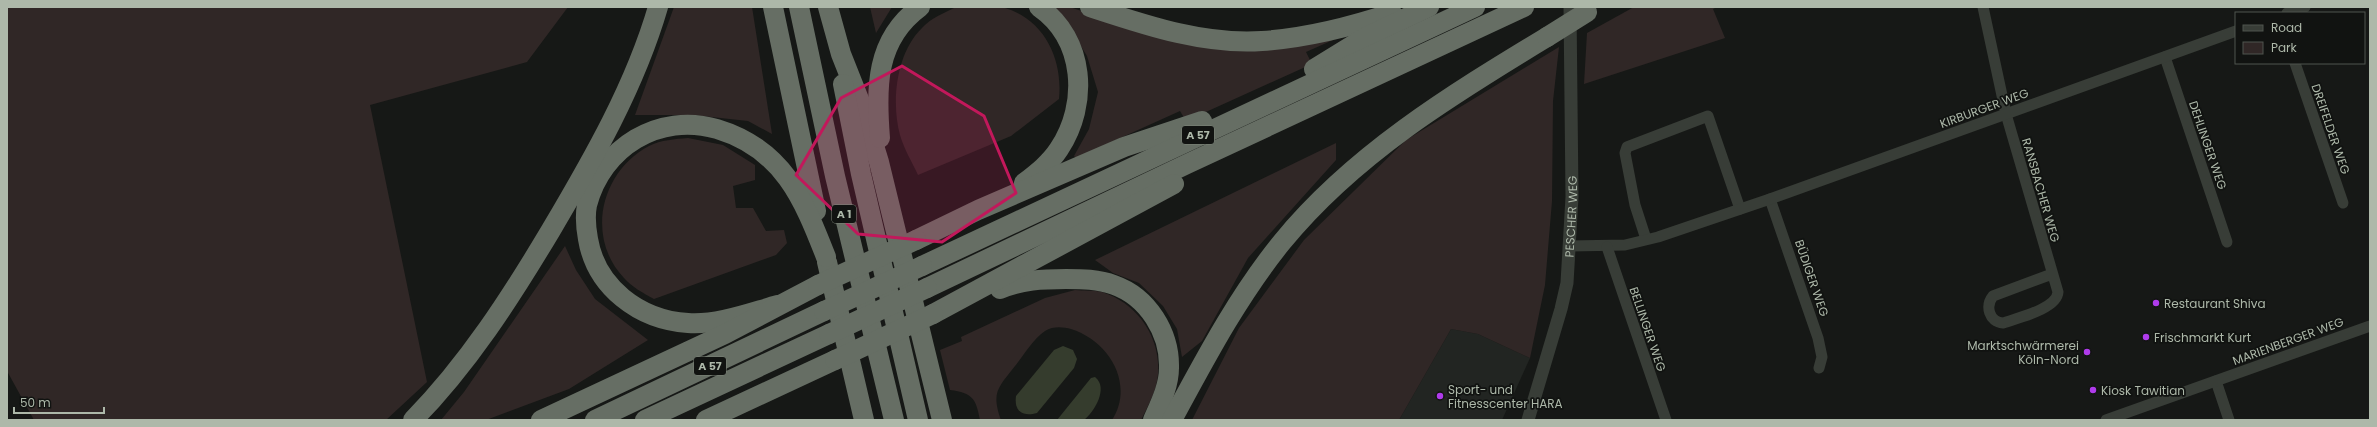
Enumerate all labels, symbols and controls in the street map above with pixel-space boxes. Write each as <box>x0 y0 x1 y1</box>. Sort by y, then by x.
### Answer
legend <box>2235 12 2365 64</box>
text: Road <box>2271 19 2302 36</box>
text: Park <box>2271 39 2298 56</box>
street label: DREIFELDER WEG <box>2308 81 2354 177</box>
street label: KIRBURGER WEG <box>1937 84 2031 132</box>
street label: DEHLINGER WEG <box>2185 98 2231 192</box>
road number: A 57 <box>1182 126 1214 144</box>
street label: RANSBACHER WEG <box>2018 136 2064 244</box>
street label: PESCHER WEG <box>1560 176 1581 258</box>
road number: A 1 <box>832 205 856 223</box>
street label: BÜDIGER WEG <box>1791 237 1833 319</box>
street label: BELLINGER WEG <box>1626 284 1670 374</box>
place label: Restaurant Shiva <box>2164 295 2266 312</box>
marker: Restaurant Shiva <box>2151 298 2161 308</box>
street label: MARIENBERGER WEG <box>2230 313 2346 369</box>
place label: Frischmarkt Kurt <box>2154 329 2251 346</box>
marker: Frischmarkt Kurt <box>2141 332 2151 342</box>
place label: Marktschwärmerei Köln-Nord <box>1967 337 2079 368</box>
marker: Marktschwärmerei Köln-Nord <box>2082 347 2092 357</box>
road number: A 57 <box>694 357 726 375</box>
place label: Sport- und Fitnesscenter HARA <box>1448 381 1563 412</box>
place label: Kiosk Tawitian <box>2101 382 2185 399</box>
marker: Kiosk Tawitian <box>2088 385 2098 395</box>
scale bar <box>14 389 104 415</box>
marker: Sport- und Fitnesscenter HARA <box>1435 391 1445 401</box>
text: 50 m <box>20 394 51 411</box>

